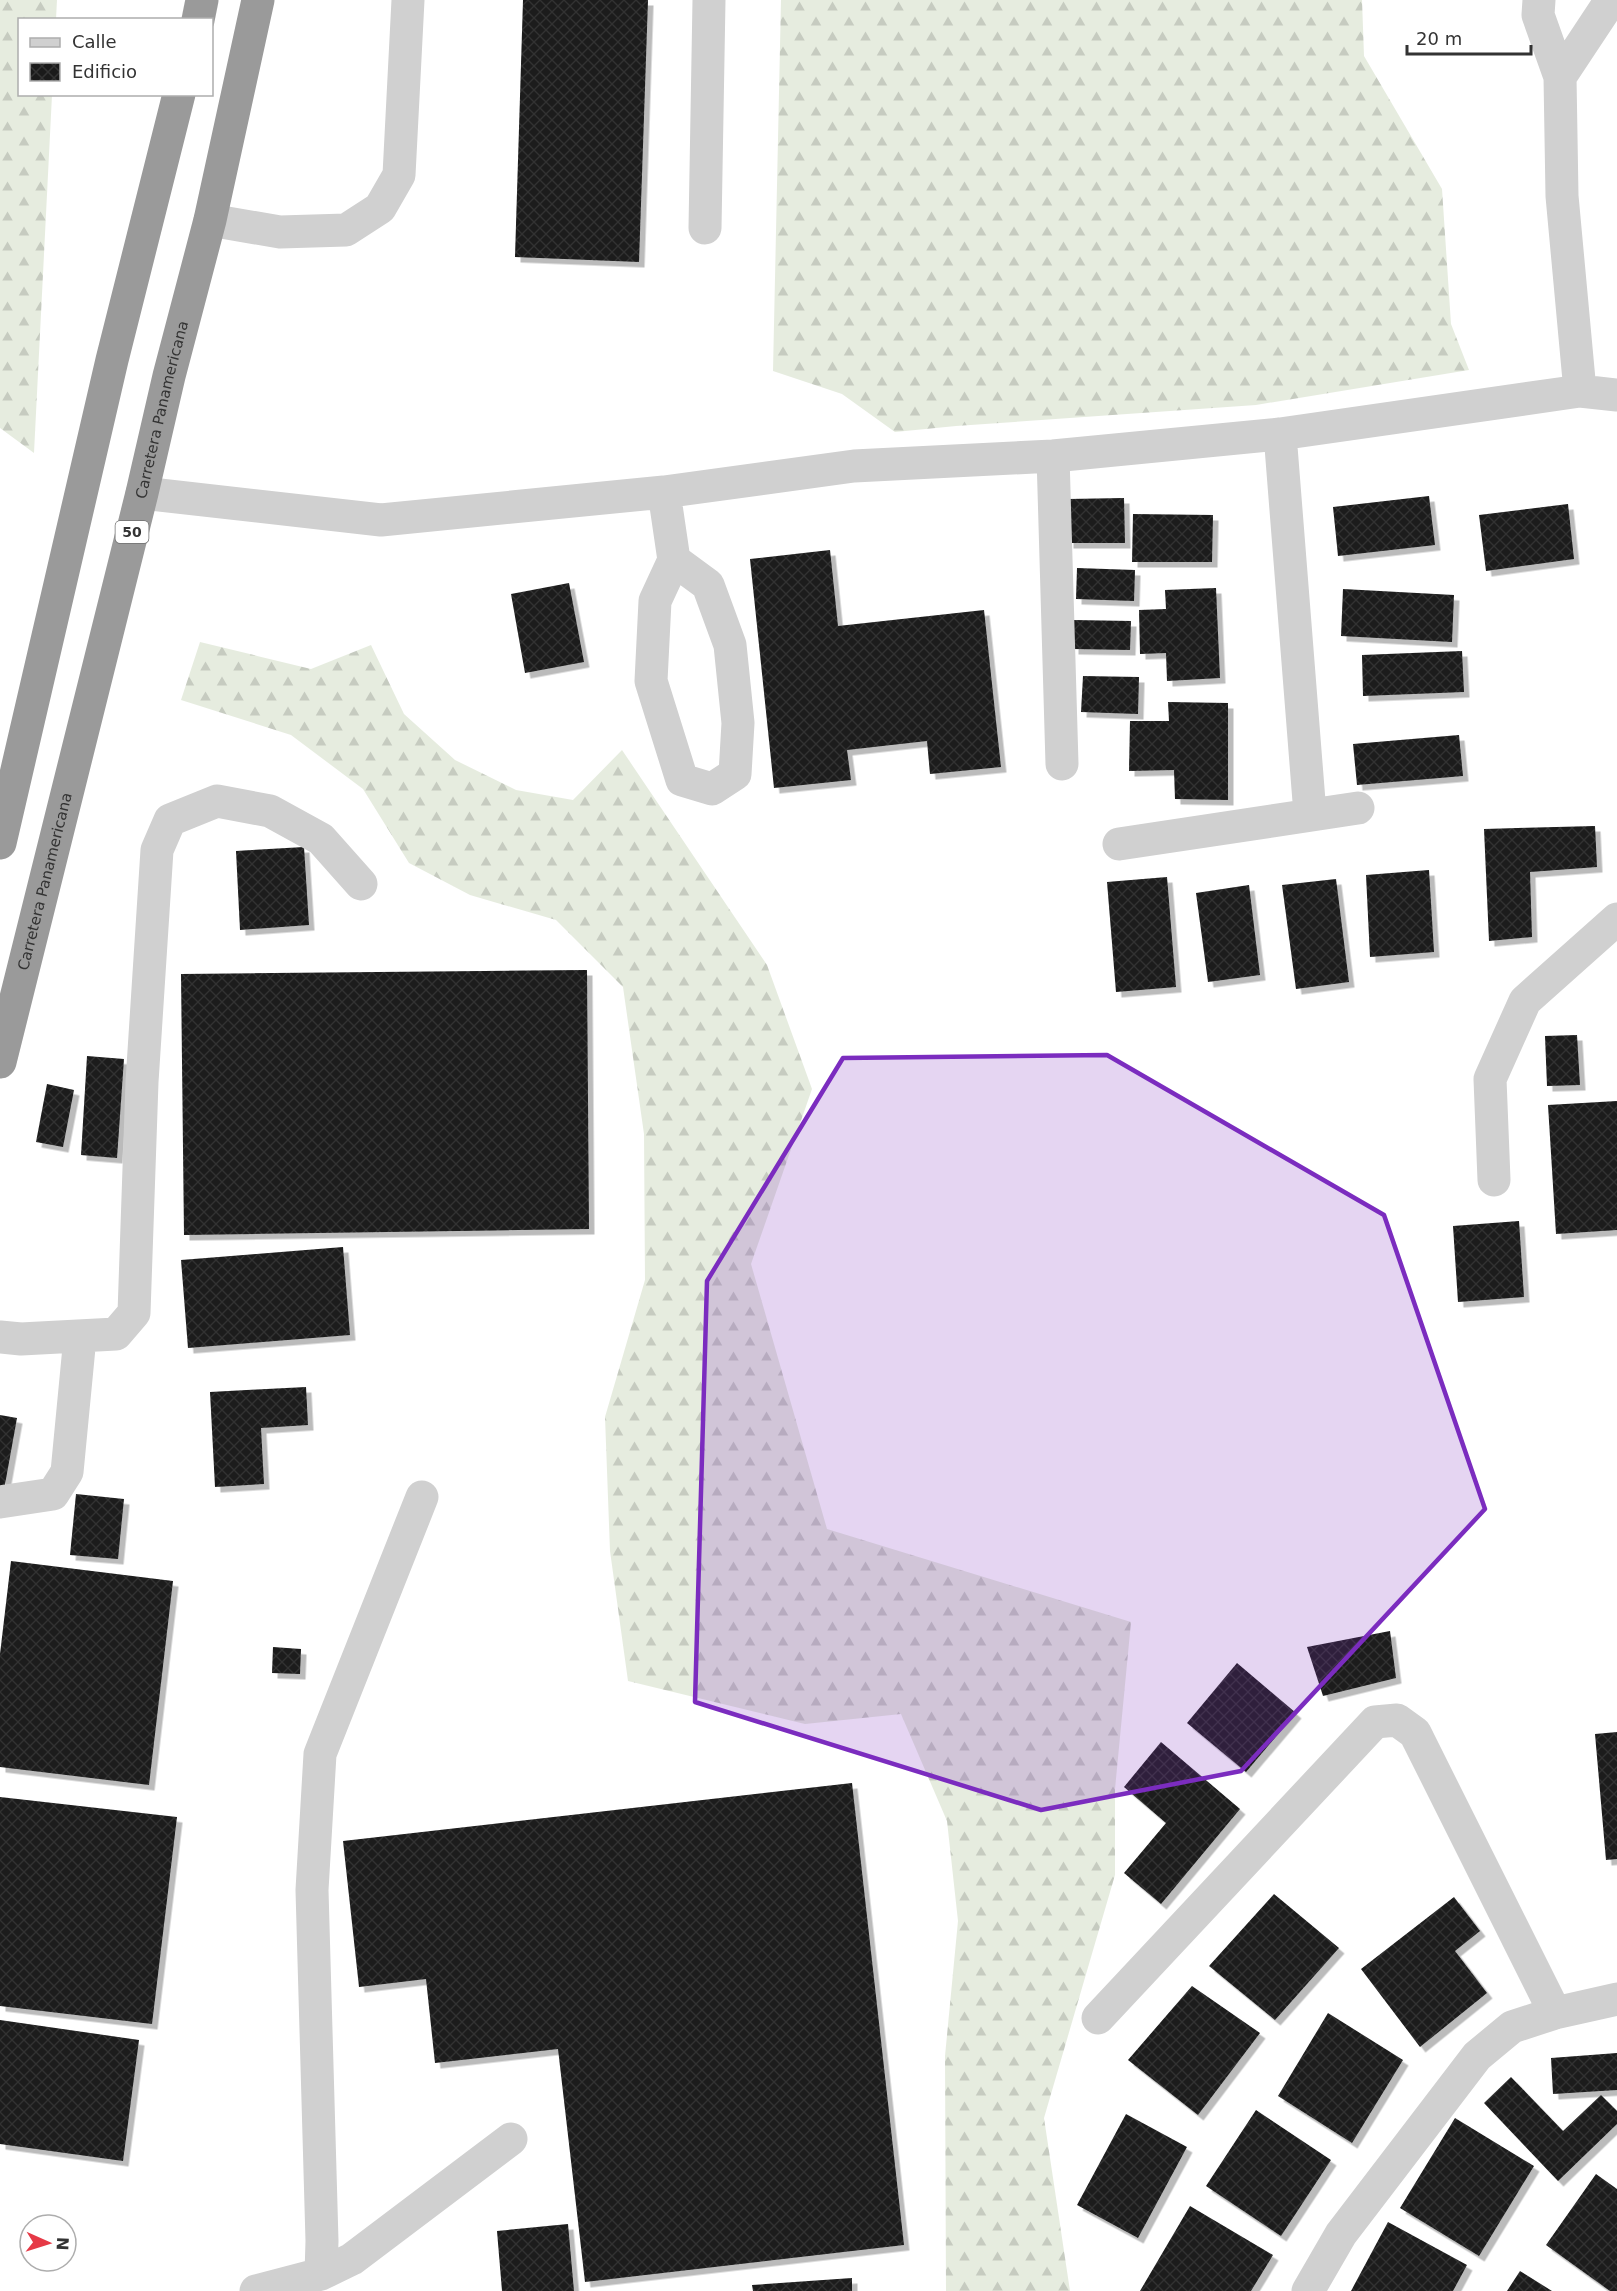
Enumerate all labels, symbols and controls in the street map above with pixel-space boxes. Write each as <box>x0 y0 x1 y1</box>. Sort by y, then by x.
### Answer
legend <box>18 18 213 96</box>
scale bar <box>1407 18 1532 56</box>
text: 20 m <box>1416 28 1462 49</box>
text: Calle <box>72 31 117 52</box>
text: Edificio <box>72 61 137 82</box>
street label: Carretera Panamericana <box>132 319 192 501</box>
road number: 50 <box>116 521 148 543</box>
street label: Carretera Panamericana <box>14 791 76 972</box>
north arrow <box>18 2213 78 2273</box>
text: N <box>53 2237 72 2251</box>

